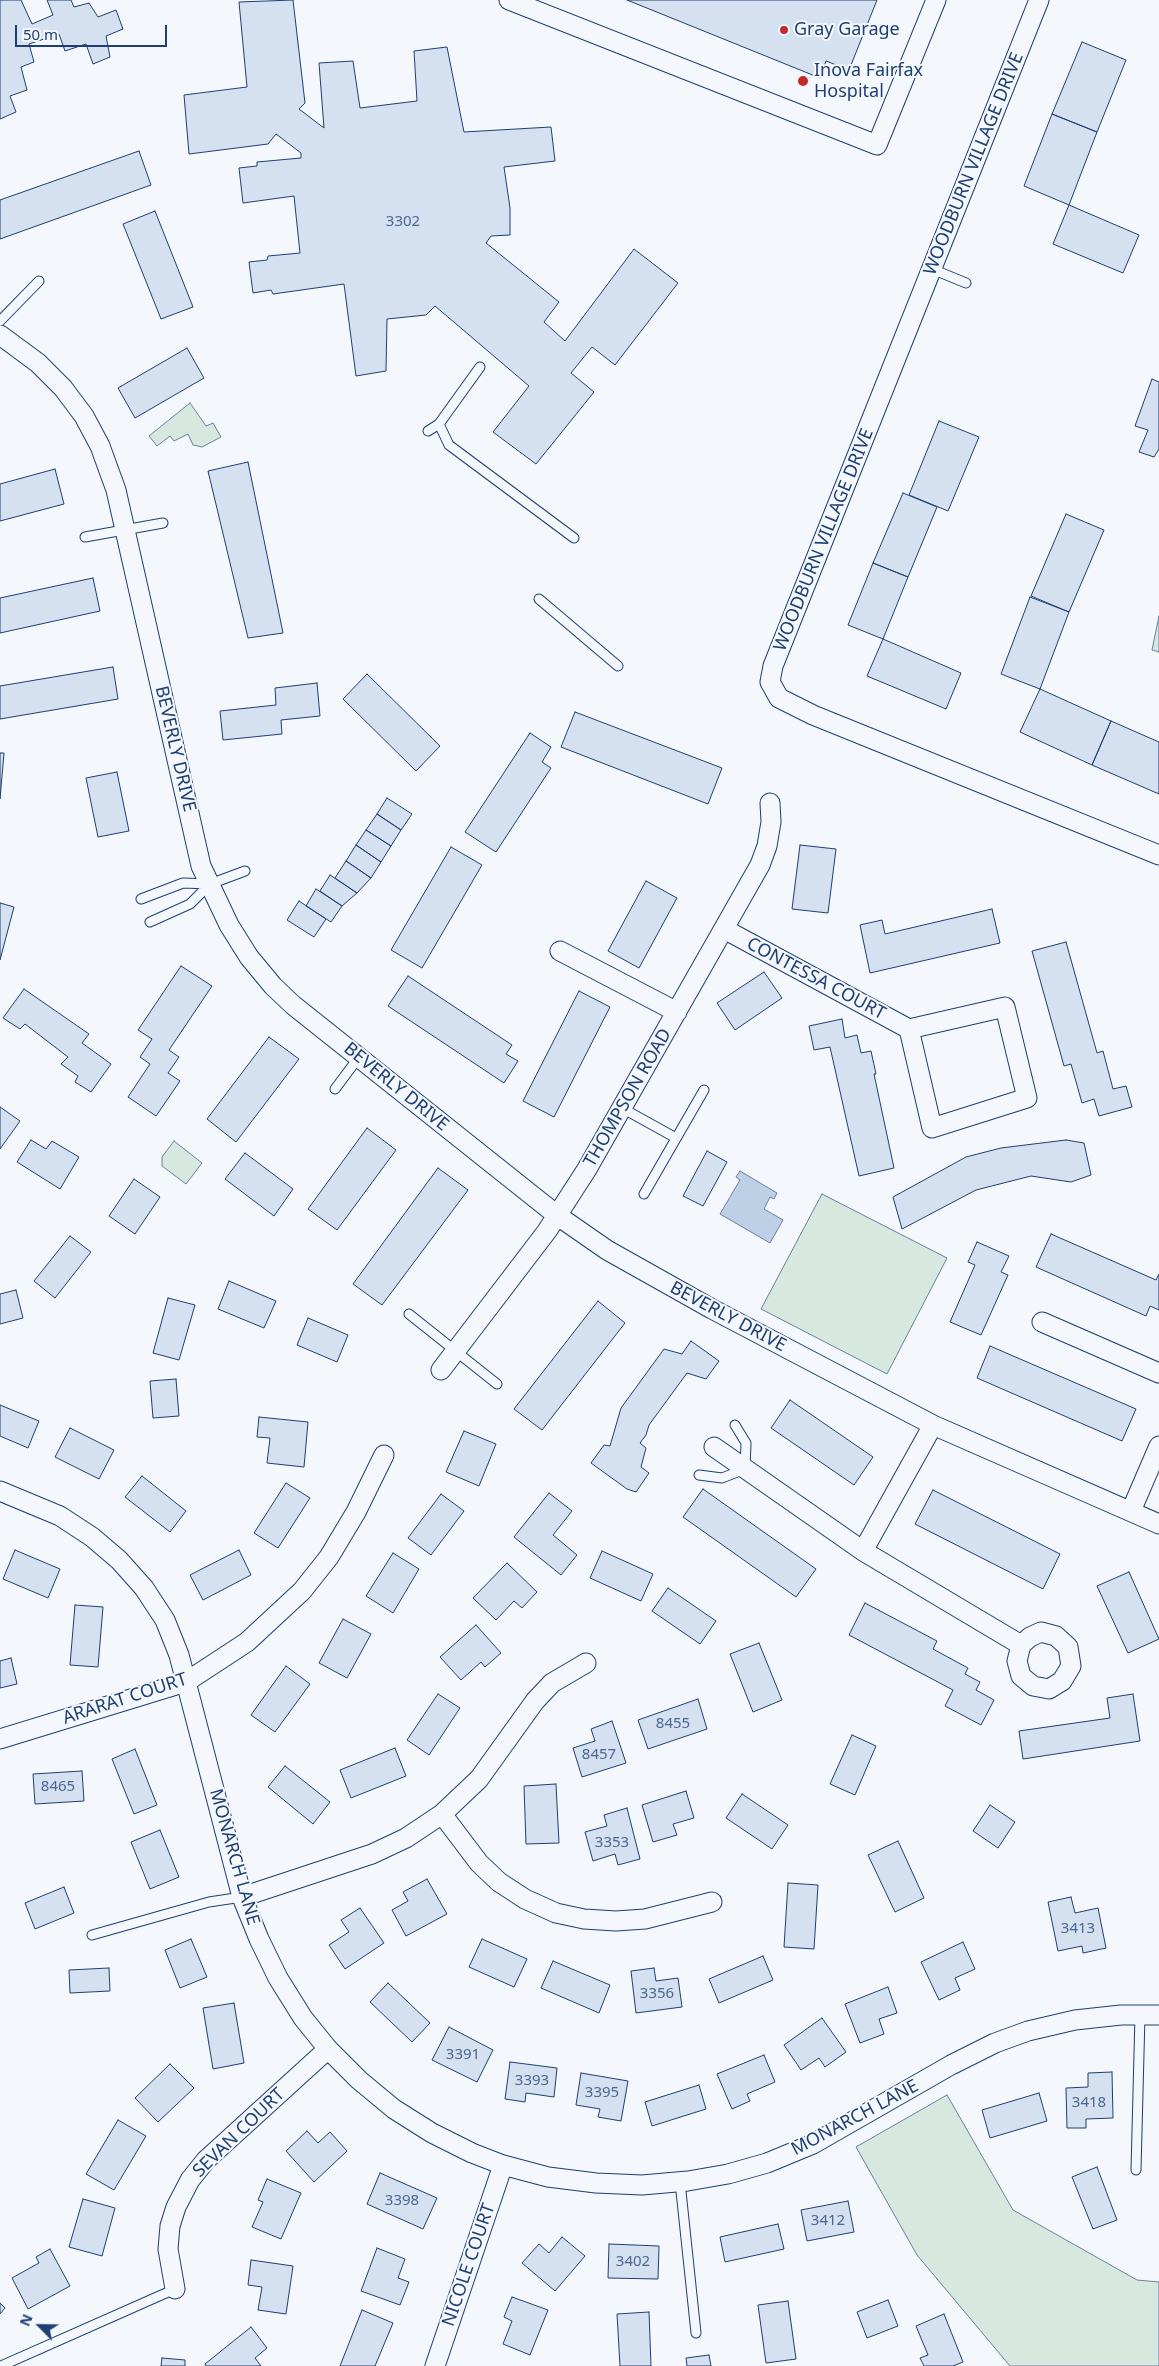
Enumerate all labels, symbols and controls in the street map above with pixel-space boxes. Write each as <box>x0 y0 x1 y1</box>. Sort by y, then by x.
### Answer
scale bar <box>18 15 170 47</box>
place label: Gray Garage <box>794 19 900 41</box>
text: 50 m <box>23 24 58 44</box>
marker: Gray Garage <box>778 24 790 36</box>
street label: WOODBURN VILLAGE DRIVE <box>919 50 1029 278</box>
place label: Inova Fairfax Hospital <box>814 60 923 102</box>
marker: Inova Fairfax Hospital <box>796 74 810 88</box>
house number: 3302 <box>386 213 420 231</box>
street label: WOODBURN VILLAGE DRIVE <box>769 426 879 654</box>
street label: BEVERLY DRIVE <box>150 684 200 814</box>
street label: CONTESSA COURT <box>743 933 889 1025</box>
street label: THOMPSON ROAD <box>580 1025 676 1171</box>
street label: BEVERLY DRIVE <box>339 1038 453 1136</box>
street label: BEVERLY DRIVE <box>666 1277 790 1357</box>
street label: ARARAT COURT <box>60 1669 190 1729</box>
house number: 8455 <box>656 1715 690 1733</box>
house number: 8457 <box>582 1746 616 1764</box>
house number: 8465 <box>41 1778 75 1796</box>
street label: MONARCH LANE <box>204 1786 264 1928</box>
house number: 3353 <box>595 1834 629 1852</box>
house number: 3413 <box>1061 1920 1095 1938</box>
house number: 3356 <box>640 1985 674 2003</box>
house number: 3391 <box>446 2046 480 2064</box>
house number: 3393 <box>515 2072 549 2090</box>
street label: MONARCH LANE <box>788 2075 922 2161</box>
street label: SEVAN COURT <box>189 2084 289 2182</box>
house number: 3395 <box>585 2084 619 2102</box>
house number: 3418 <box>1072 2094 1106 2112</box>
house number: 3398 <box>385 2192 419 2210</box>
street label: NICOLE COURT <box>438 2201 500 2329</box>
house number: 3412 <box>811 2212 845 2230</box>
house number: 3402 <box>616 2253 650 2271</box>
north arrow <box>15 2301 65 2351</box>
text: N <box>15 2311 37 2329</box>

